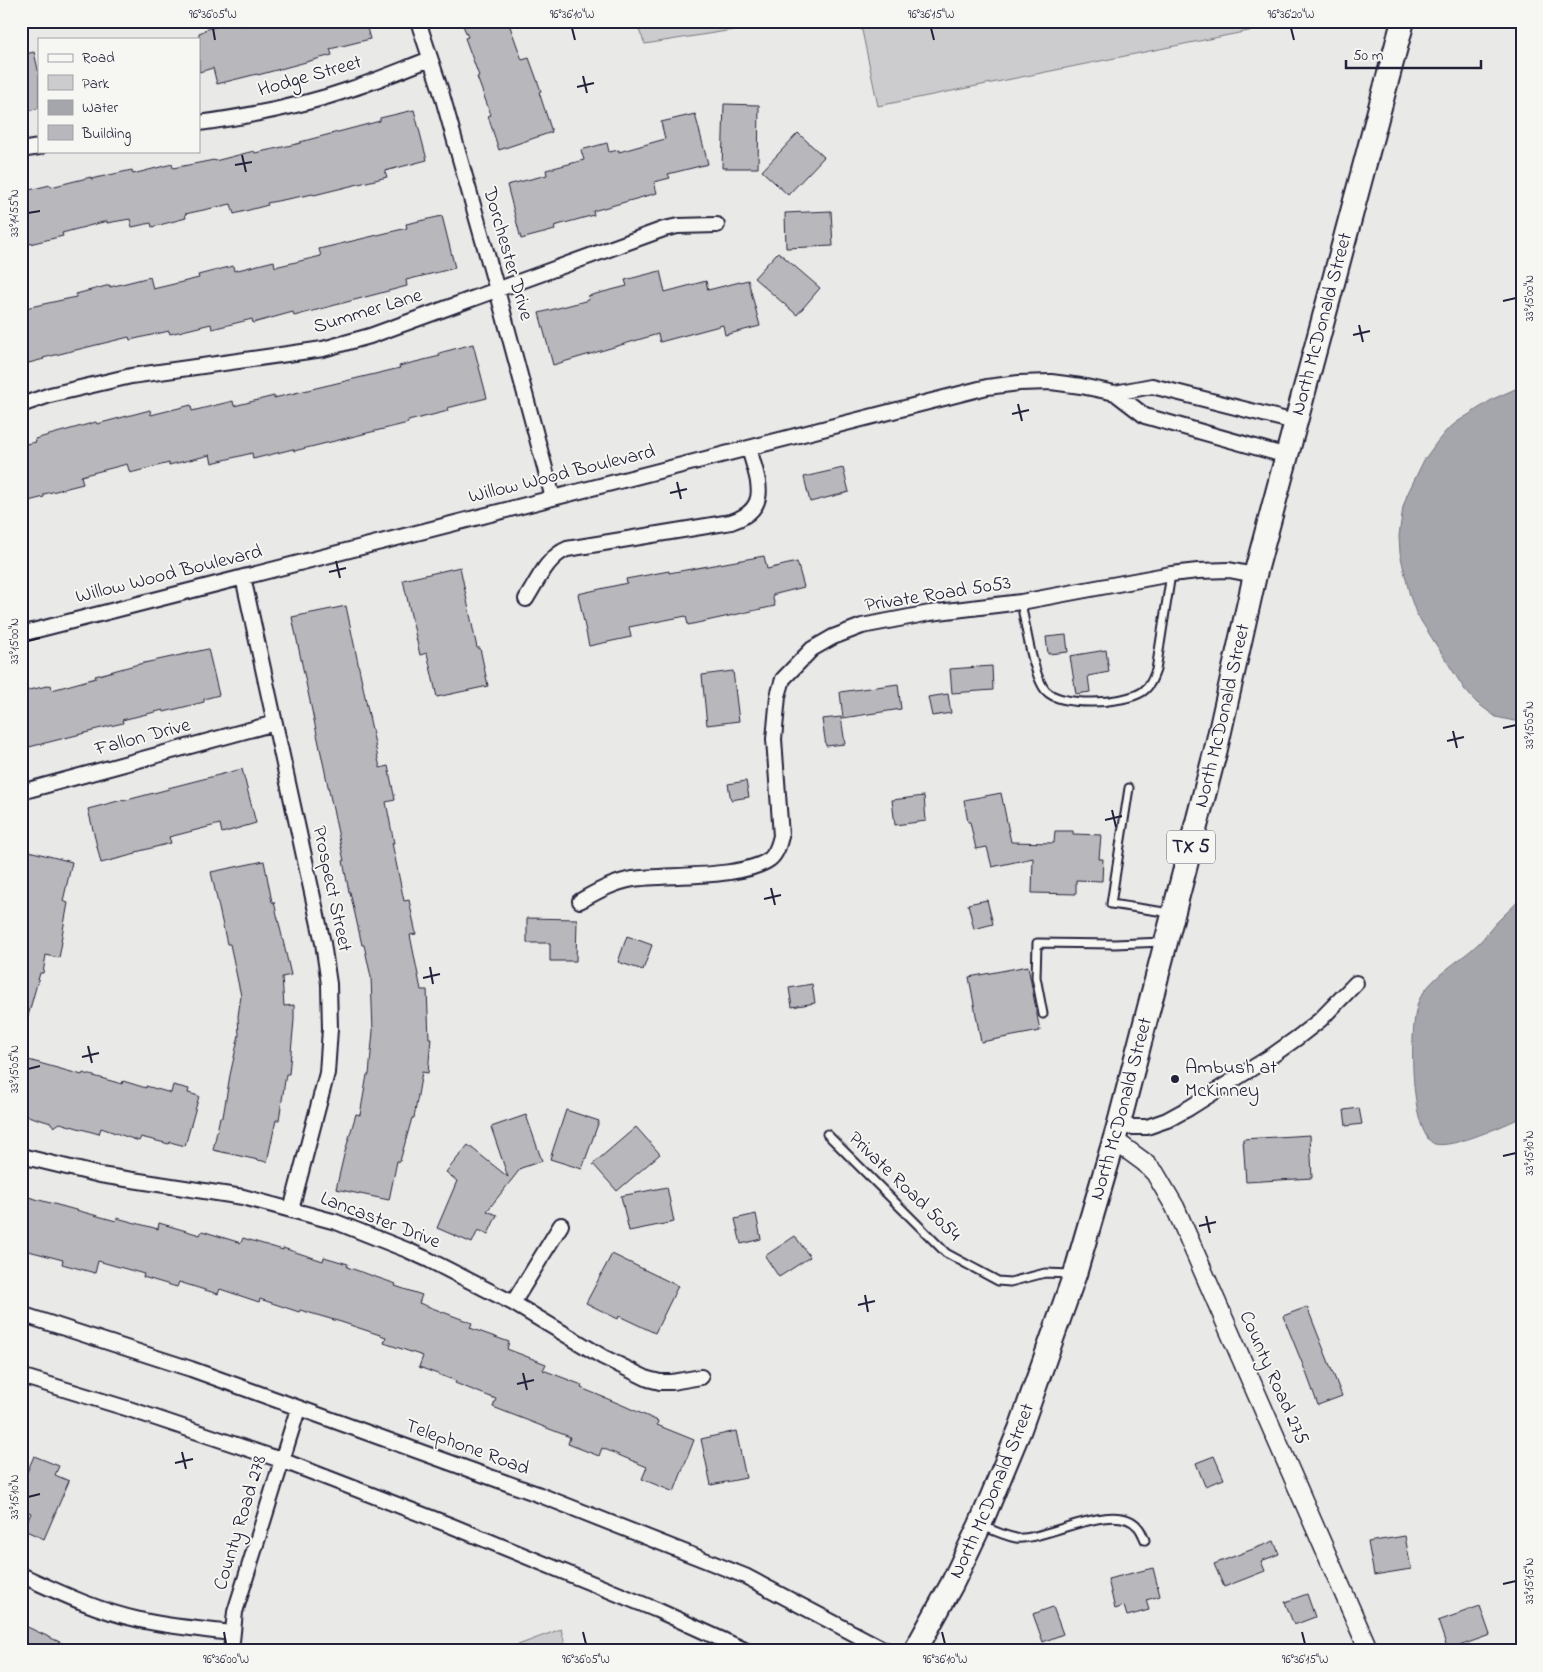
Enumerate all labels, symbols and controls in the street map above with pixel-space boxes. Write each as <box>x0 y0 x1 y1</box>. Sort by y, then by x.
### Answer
text: 96°36'05"W <box>189 6 237 24</box>
text: 96°36'10"W <box>550 6 594 24</box>
text: 96°36'15"W <box>908 6 954 24</box>
text: 96°36'20"W <box>1268 6 1314 24</box>
legend <box>38 38 200 152</box>
scale bar <box>1346 38 1480 70</box>
text: 50 m <box>1353 45 1384 67</box>
text: Road <box>82 47 115 69</box>
street label: Hodge Street <box>255 48 366 107</box>
text: Park <box>82 73 110 95</box>
text: Water <box>82 97 118 119</box>
text: Building <box>81 123 131 146</box>
street label: Dorchester Drive <box>474 183 540 324</box>
text: 33°14'55"N <box>6 189 24 237</box>
street label: North McDonald Street <box>1284 229 1360 419</box>
text: 33°15'00"N <box>1521 275 1539 321</box>
street label: Summer Lane <box>310 282 426 342</box>
street label: Willow Wood Boulevard <box>466 438 658 512</box>
street label: Willow Wood Boulevard <box>73 538 265 612</box>
street label: Private Road 5053 <box>863 569 1013 621</box>
text: 33°15'00"N <box>6 618 24 664</box>
street label: North McDonald Street <box>1187 621 1258 811</box>
text: 33°15'05"N <box>1521 701 1539 749</box>
street label: Fallon Drive <box>91 711 194 765</box>
street label: Prospect Street <box>304 823 359 955</box>
road number: TX 5 <box>1167 830 1215 864</box>
street label: North McDonald Street <box>1083 1014 1160 1204</box>
text: 33°15'05"N <box>6 1045 24 1093</box>
place label: Ambush at McKinney <box>1185 1054 1277 1106</box>
marker: Ambush at McKinney <box>1169 1073 1181 1085</box>
street label: Private Road 5054 <box>841 1125 967 1249</box>
text: 33°15'10"N <box>1521 1131 1539 1175</box>
street label: Lancaster Drive <box>316 1185 444 1257</box>
street label: County Road 275 <box>1231 1307 1315 1449</box>
street label: North McDonald Street <box>942 1399 1043 1584</box>
street label: Telephone Road <box>401 1412 533 1484</box>
street label: County Road 278 <box>207 1452 275 1594</box>
text: 33°15'10"N <box>6 1475 24 1519</box>
text: 33°15'15"N <box>1521 1558 1539 1604</box>
text: 96°36'00"W <box>203 1651 249 1669</box>
text: 96°36'05"W <box>562 1651 610 1669</box>
text: 96°36'10"W <box>923 1651 967 1669</box>
text: 96°36'15"W <box>1282 1651 1328 1669</box>

